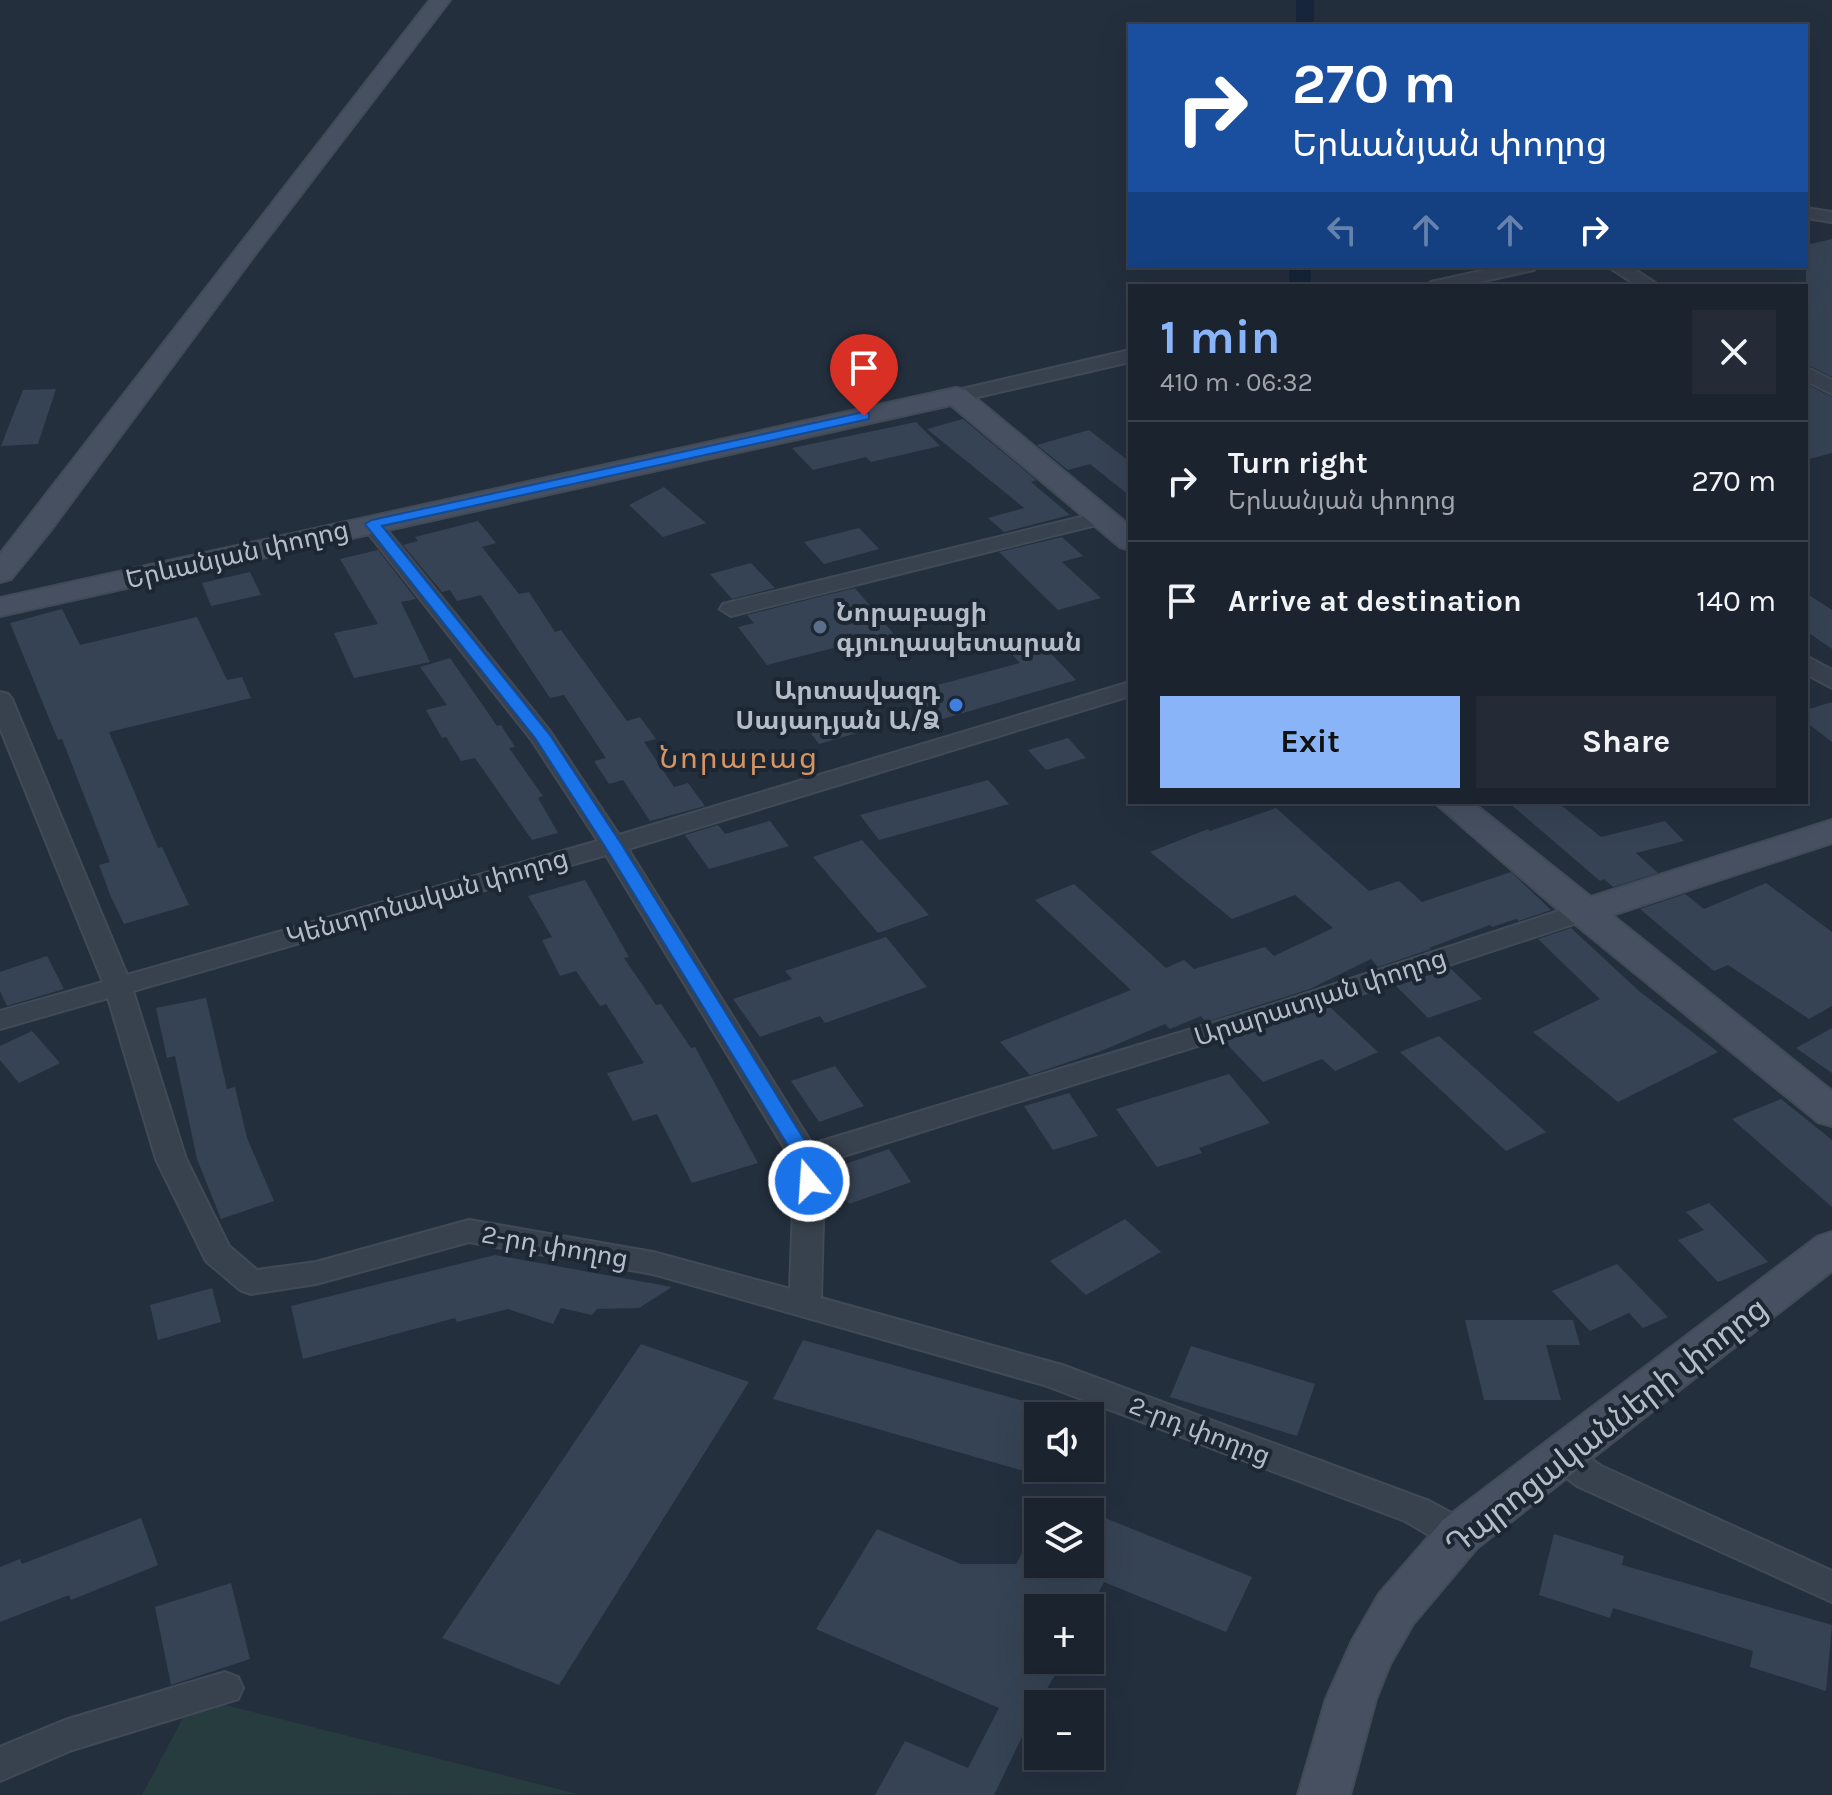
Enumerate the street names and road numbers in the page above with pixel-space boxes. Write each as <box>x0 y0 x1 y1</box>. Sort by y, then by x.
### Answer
street label: Երևանյան փողոց <box>123 514 352 595</box>
street label: Կենտրոնական փողոց <box>283 842 571 953</box>
street label: Արարատյան փողոց <box>1190 942 1450 1053</box>
street label: 2-րդ փողոց <box>479 1218 631 1275</box>
street label: Դպրոցականների փողոց <box>1438 1289 1775 1564</box>
street label: 2-րդ փողոց <box>1125 1389 1275 1471</box>

